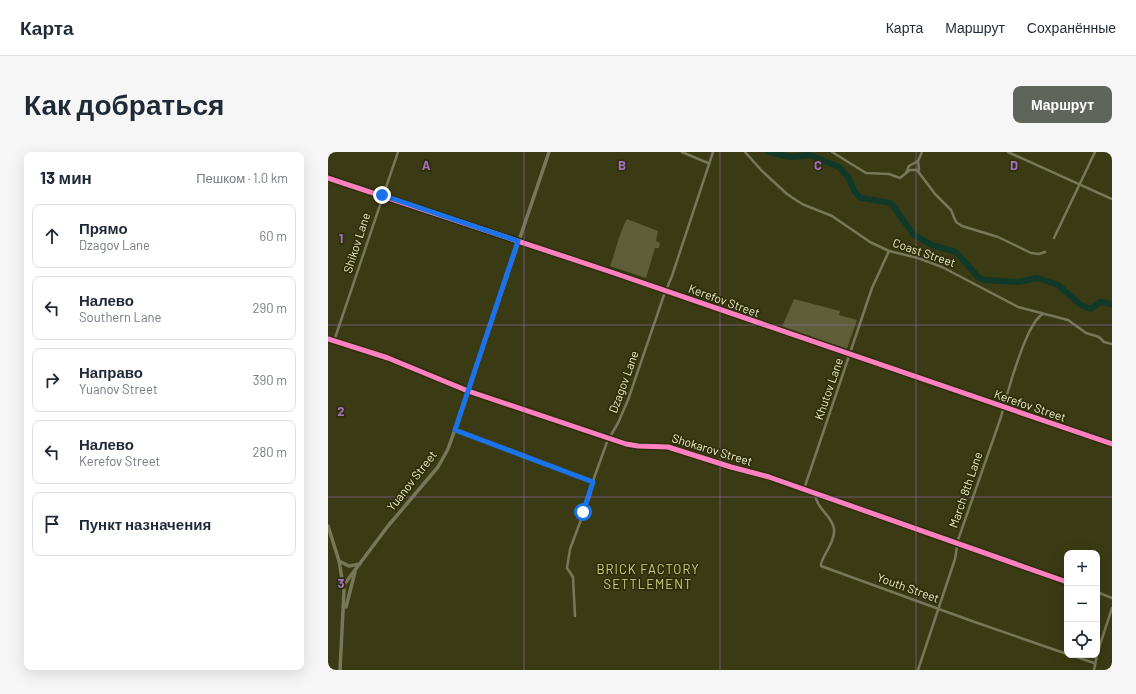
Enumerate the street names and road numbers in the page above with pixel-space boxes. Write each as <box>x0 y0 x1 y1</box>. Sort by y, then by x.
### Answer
street label: Shikov Lane <box>340 211 372 275</box>
street label: Coast Street <box>891 235 957 269</box>
street label: Kerefov Street <box>687 281 762 319</box>
street label: Dzagov Lane <box>605 349 641 415</box>
street label: Khutov Lane <box>811 356 845 421</box>
street label: Kerefov Street <box>993 386 1068 424</box>
street label: Shokarov Street <box>670 430 754 468</box>
street label: Yuanov Street <box>383 447 439 513</box>
street label: March 8th Lane <box>946 450 985 529</box>
street label: Youth Street <box>875 569 941 605</box>

